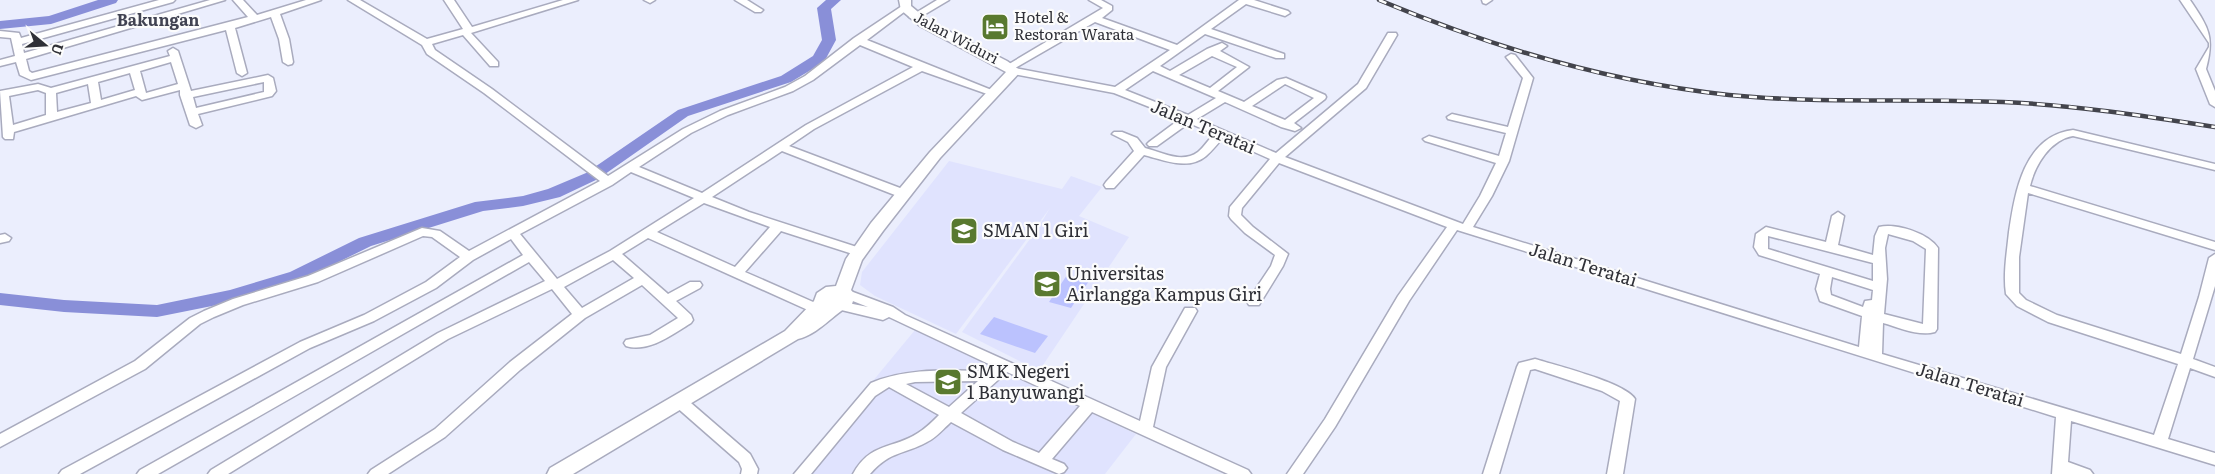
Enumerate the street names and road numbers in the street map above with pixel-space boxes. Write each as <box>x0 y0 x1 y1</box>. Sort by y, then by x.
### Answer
street label: Jalan Widuri <box>910 5 1003 69</box>
street label: Jalan Teratai <box>1147 91 1260 160</box>
street label: Jalan Teratai <box>1526 234 1641 293</box>
street label: Jalan Teratai <box>1913 354 2028 413</box>

